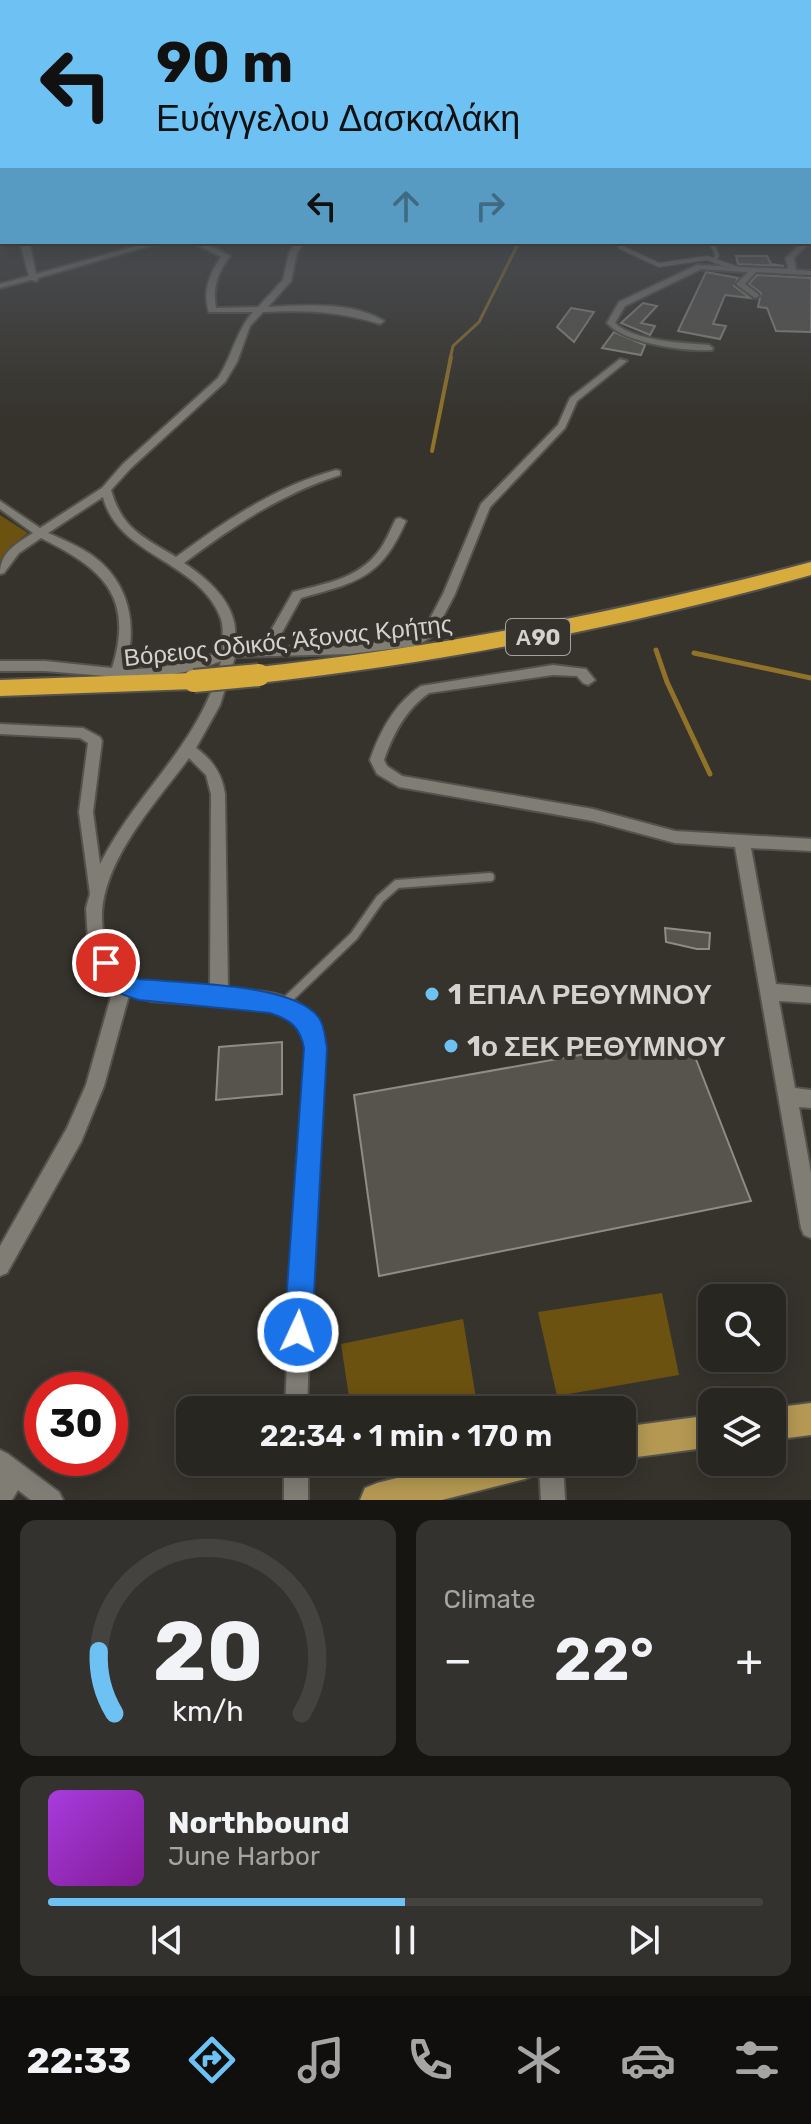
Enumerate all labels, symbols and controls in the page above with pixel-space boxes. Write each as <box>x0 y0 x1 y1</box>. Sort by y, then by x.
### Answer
text: 90 m <box>156 30 293 96</box>
icon: left <box>24 32 128 136</box>
text: Ευάγγελου Δασκαλάκη <box>156 97 520 140</box>
icon: left <box>300 184 344 228</box>
icon: ahead <box>384 184 428 228</box>
icon: right <box>468 184 512 228</box>
street label: Βόρειος Οδικός Άξονας Κρήτης <box>122 610 454 672</box>
road number: Α90 <box>506 619 570 655</box>
pin <box>72 929 140 997</box>
icon: arrive <box>84 941 128 985</box>
place label: 1 ΕΠΑΛ ΡΕΘΥΜΝΟΥ <box>448 978 712 1011</box>
marker: 1 ΕΠΑΛ ΡΕΘΥΜΝΟΥ <box>423 985 441 1003</box>
place label: 1ο ΣΕΚ ΡΕΘΥΜΝΟΥ <box>467 1030 726 1063</box>
marker: 1ο ΣΕΚ ΡΕΘΥΜΝΟΥ <box>442 1037 460 1055</box>
map controls <box>698 1284 786 1476</box>
button: search <box>698 1284 786 1372</box>
position arrow <box>256 1290 340 1374</box>
speed limit sign: 30 <box>24 1372 128 1476</box>
button: layers <box>698 1388 786 1476</box>
text: 22:34 · 1 min · 170 m <box>260 1418 552 1454</box>
text: Climate <box>444 1584 536 1615</box>
text: 20 <box>152 1602 263 1701</box>
text: 22° <box>554 1624 654 1695</box>
text: − <box>444 1634 472 1686</box>
text: + <box>736 1634 763 1686</box>
text: km/h <box>172 1694 243 1728</box>
text: Northbound <box>168 1805 350 1841</box>
text: June Harbor <box>168 1841 320 1872</box>
icon: previous <box>145 1918 189 1962</box>
icon: pause <box>383 1918 427 1962</box>
icon: next <box>622 1918 666 1962</box>
icon: directions <box>184 2032 240 2088</box>
icon: music <box>293 2032 349 2088</box>
icon: phone <box>402 2032 458 2088</box>
icon: climate <box>511 2032 567 2088</box>
icon: car <box>620 2032 676 2088</box>
icon: filters <box>729 2032 785 2088</box>
text: 22:33 <box>26 2039 131 2082</box>

